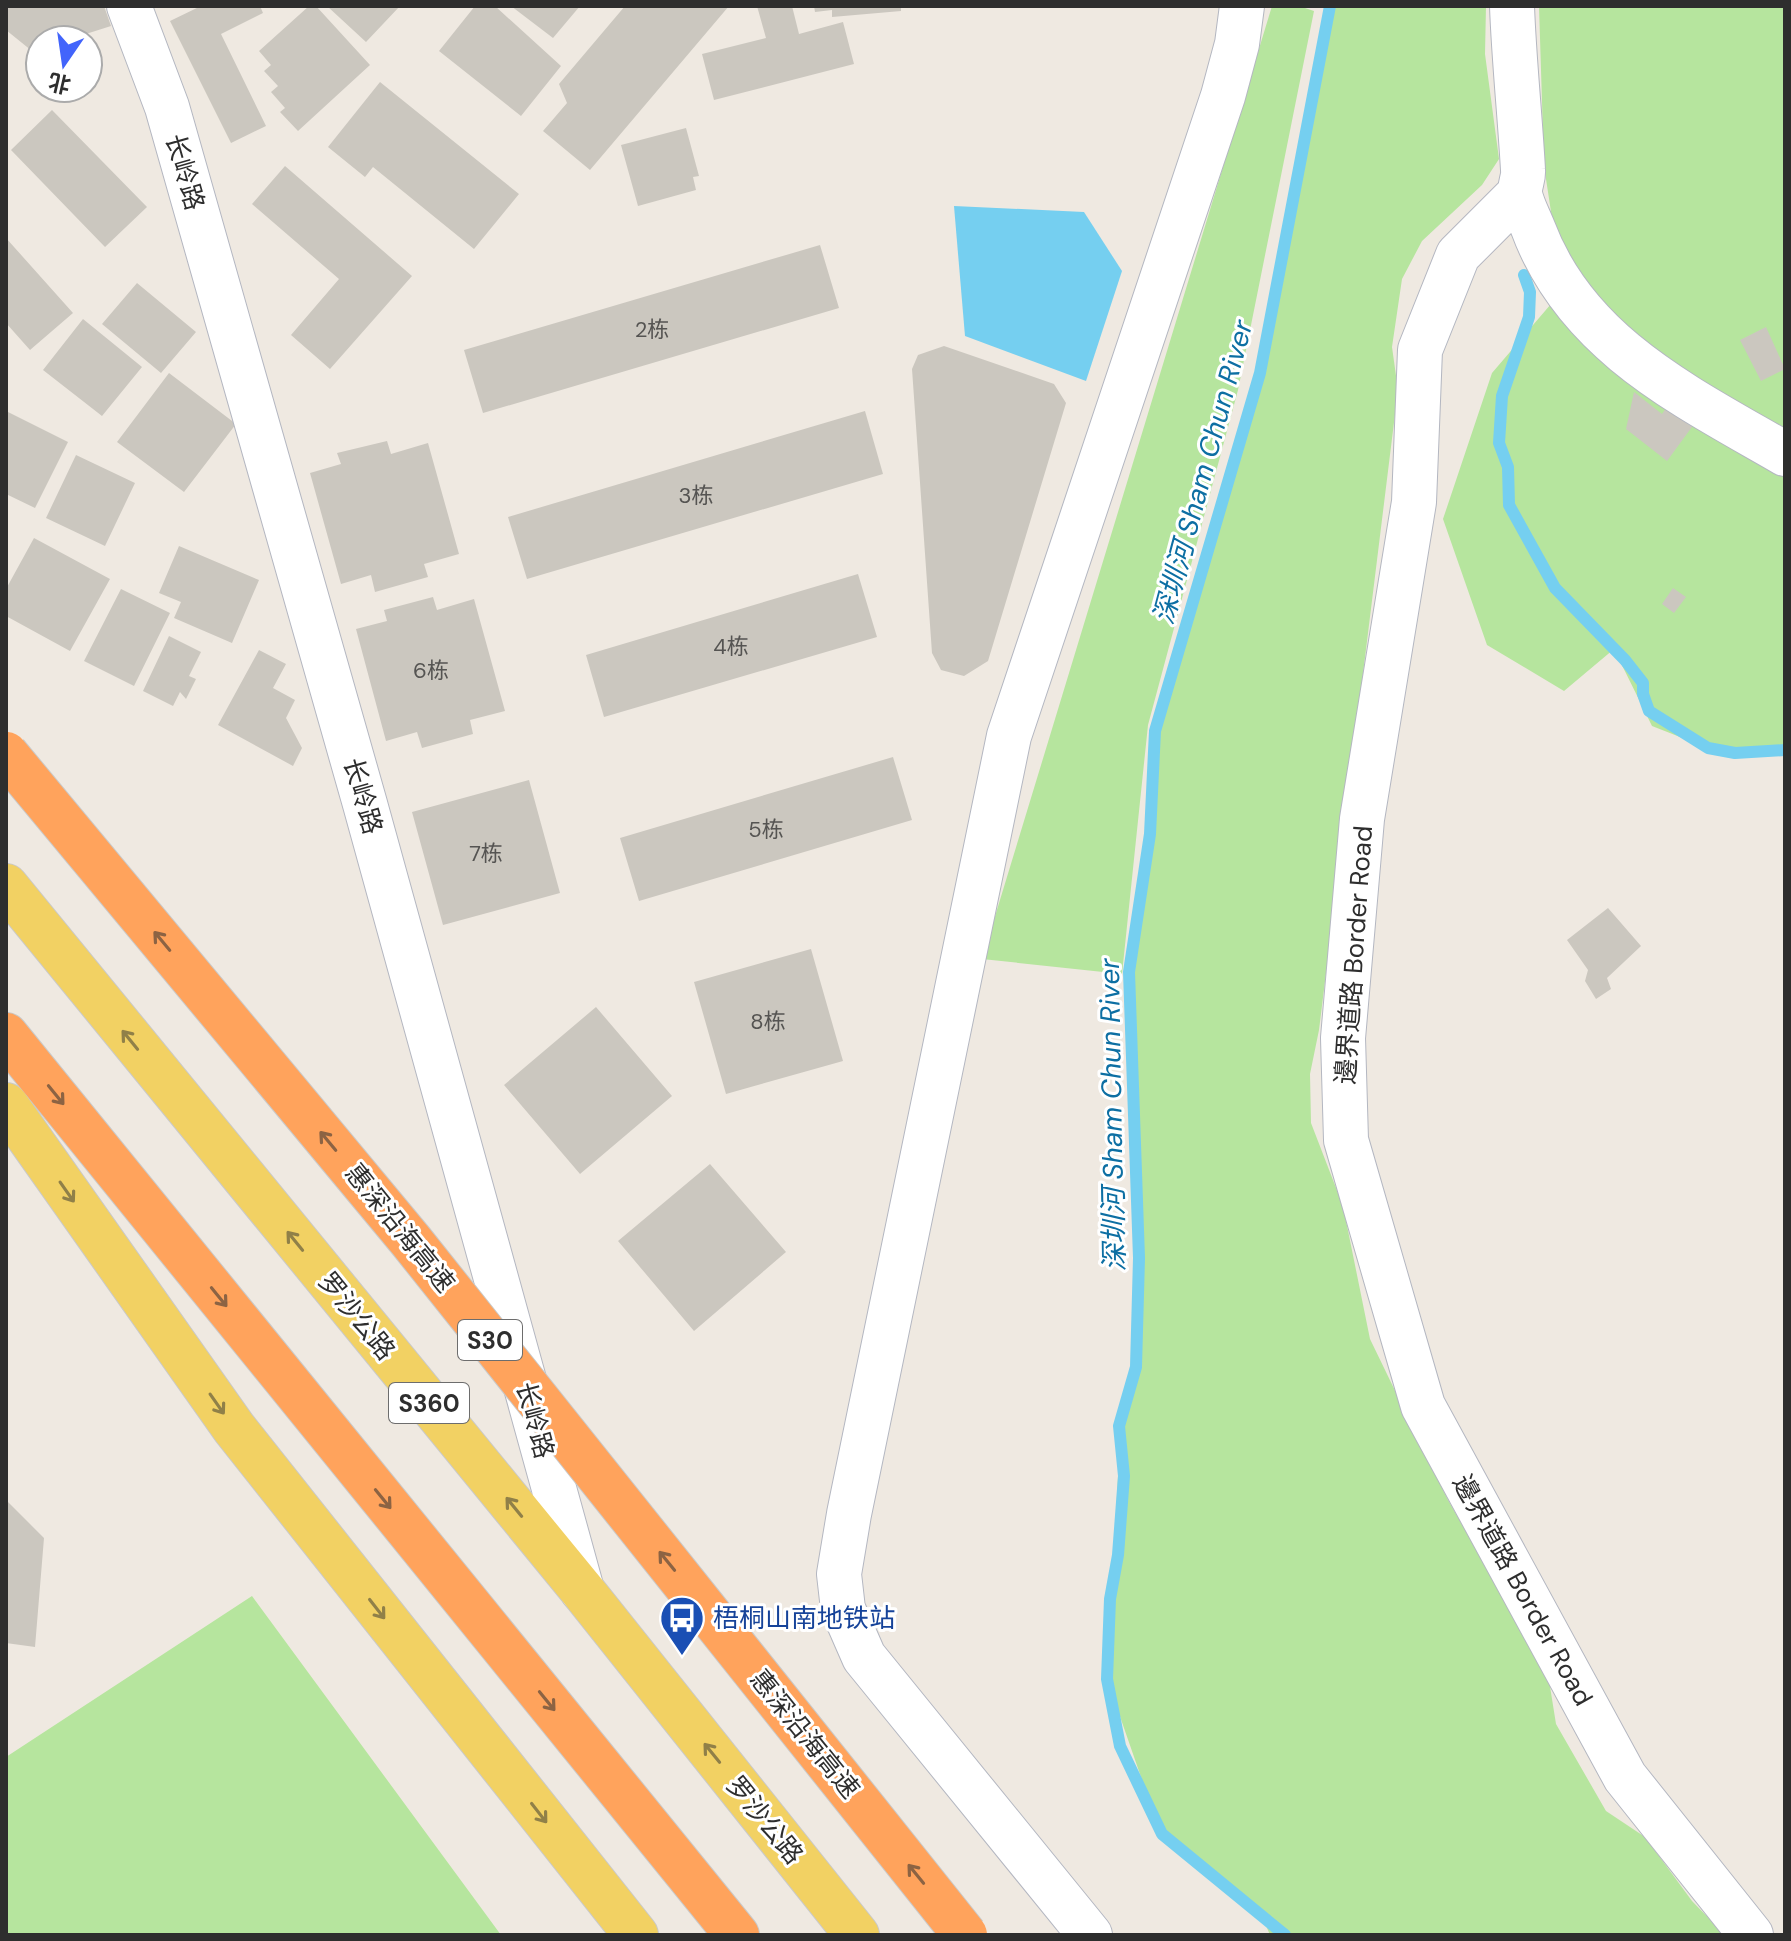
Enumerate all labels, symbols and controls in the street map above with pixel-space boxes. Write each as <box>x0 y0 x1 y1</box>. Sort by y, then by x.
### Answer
north arrow <box>24 24 104 104</box>
text: 北 <box>46 66 74 100</box>
street label: 长岭路 <box>158 130 212 214</box>
house number: 2栋 <box>635 315 669 344</box>
water label: 深圳河 Sham Chun River <box>1145 315 1262 628</box>
house number: 3栋 <box>678 481 714 510</box>
house number: 4栋 <box>713 632 749 661</box>
house number: 6栋 <box>413 656 449 685</box>
street label: 长岭路 <box>336 754 390 838</box>
house number: 5栋 <box>748 815 784 844</box>
street label: 邊界道路 Border Road <box>1328 824 1380 1086</box>
house number: 7栋 <box>469 839 503 868</box>
one-way arrow <box>153 931 171 951</box>
water label: 深圳河 Sham Chun River <box>1091 958 1133 1272</box>
house number: 8栋 <box>750 1007 786 1036</box>
one-way arrow <box>121 1030 139 1051</box>
one-way arrow <box>47 1084 64 1105</box>
one-way arrow <box>319 1131 337 1152</box>
street label: 惠深沿海高速 <box>338 1157 462 1299</box>
one-way arrow <box>58 1181 75 1202</box>
one-way arrow <box>286 1231 304 1252</box>
street label: 罗沙公路 <box>311 1265 403 1367</box>
one-way arrow <box>211 1286 228 1307</box>
road number: S30 <box>458 1320 522 1360</box>
street label: 长岭路 <box>508 1378 562 1462</box>
road number: S360 <box>389 1383 469 1423</box>
one-way arrow <box>209 1393 225 1415</box>
street label: 邊界道路 Border Road <box>1445 1468 1601 1712</box>
one-way arrow <box>374 1488 392 1509</box>
one-way arrow <box>505 1497 522 1518</box>
one-way arrow <box>658 1551 675 1572</box>
bus stop icon: 梧桐山南地铁站 <box>658 1594 706 1657</box>
one-way arrow <box>369 1598 386 1619</box>
place label: 梧桐山南地铁站 <box>713 1601 895 1635</box>
street label: 惠深沿海高速 <box>743 1663 867 1805</box>
one-way arrow <box>538 1690 556 1711</box>
one-way arrow <box>703 1743 720 1764</box>
street label: 罗沙公路 <box>719 1769 811 1871</box>
one-way arrow <box>530 1802 548 1823</box>
one-way arrow <box>907 1864 925 1885</box>

